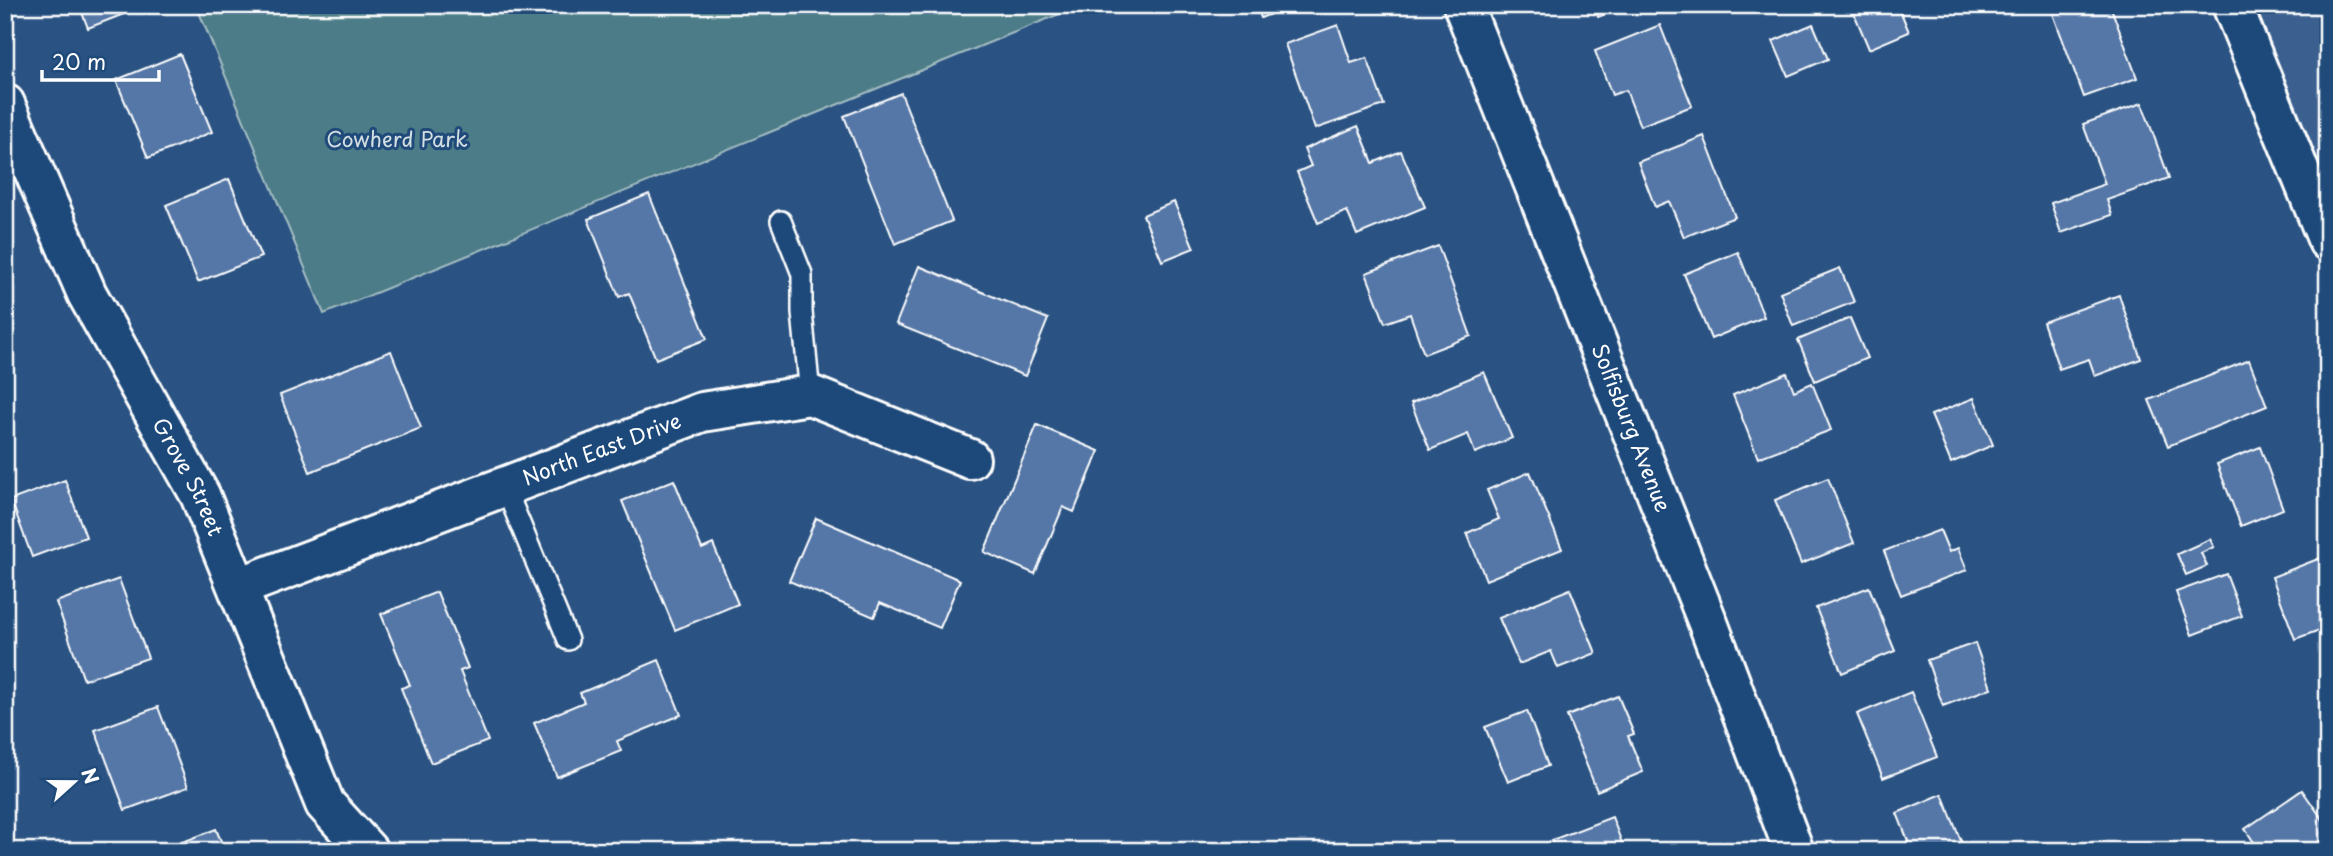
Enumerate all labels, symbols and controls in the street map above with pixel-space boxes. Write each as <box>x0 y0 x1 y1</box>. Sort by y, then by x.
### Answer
scale bar <box>42 38 159 82</box>
text: 20 m <box>52 45 106 77</box>
park label: Cowherd Park <box>326 122 468 154</box>
street label: Solfisburg Avenue <box>1585 338 1680 516</box>
street label: North East Drive <box>517 403 685 493</box>
street label: Grove Street <box>146 411 233 540</box>
north arrow <box>38 748 108 818</box>
text: N <box>75 764 107 788</box>

